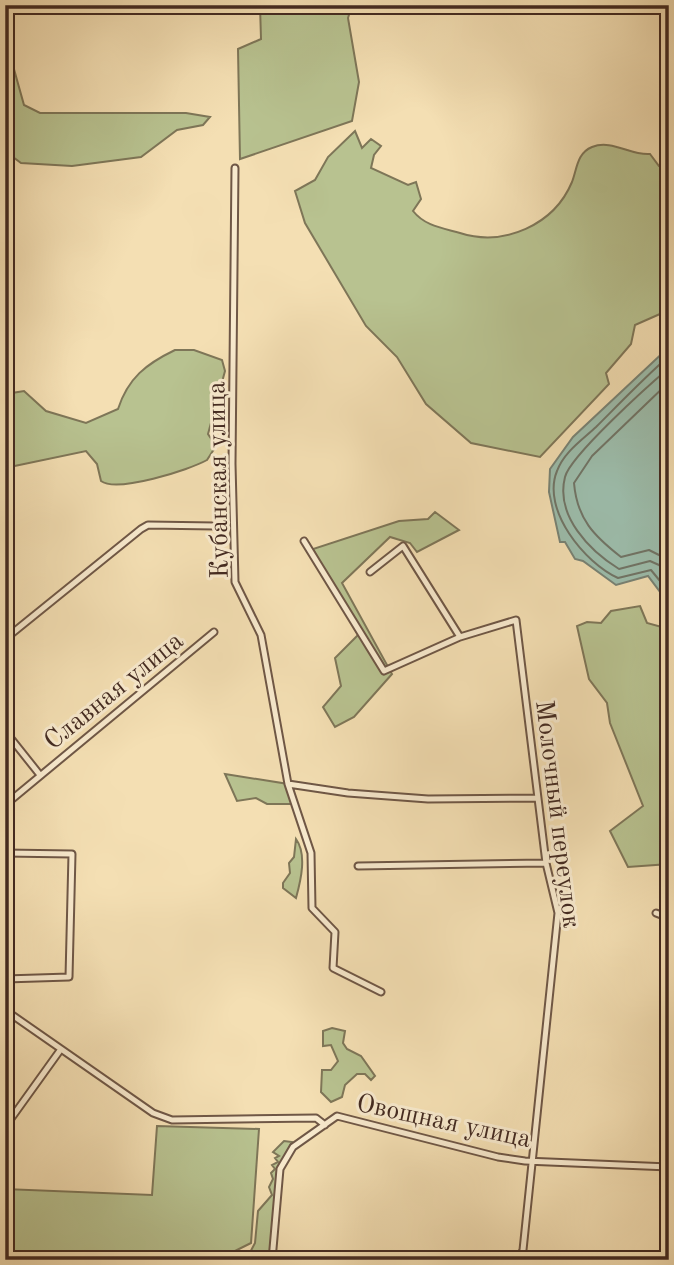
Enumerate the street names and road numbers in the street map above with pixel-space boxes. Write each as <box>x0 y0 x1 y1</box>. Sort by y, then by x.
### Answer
street label: Кубанская улица <box>204 381 234 579</box>
street label: Славная улица <box>40 628 189 755</box>
street label: Молочный переулок <box>530 699 584 930</box>
street label: Овощная улица <box>354 1091 533 1153</box>

